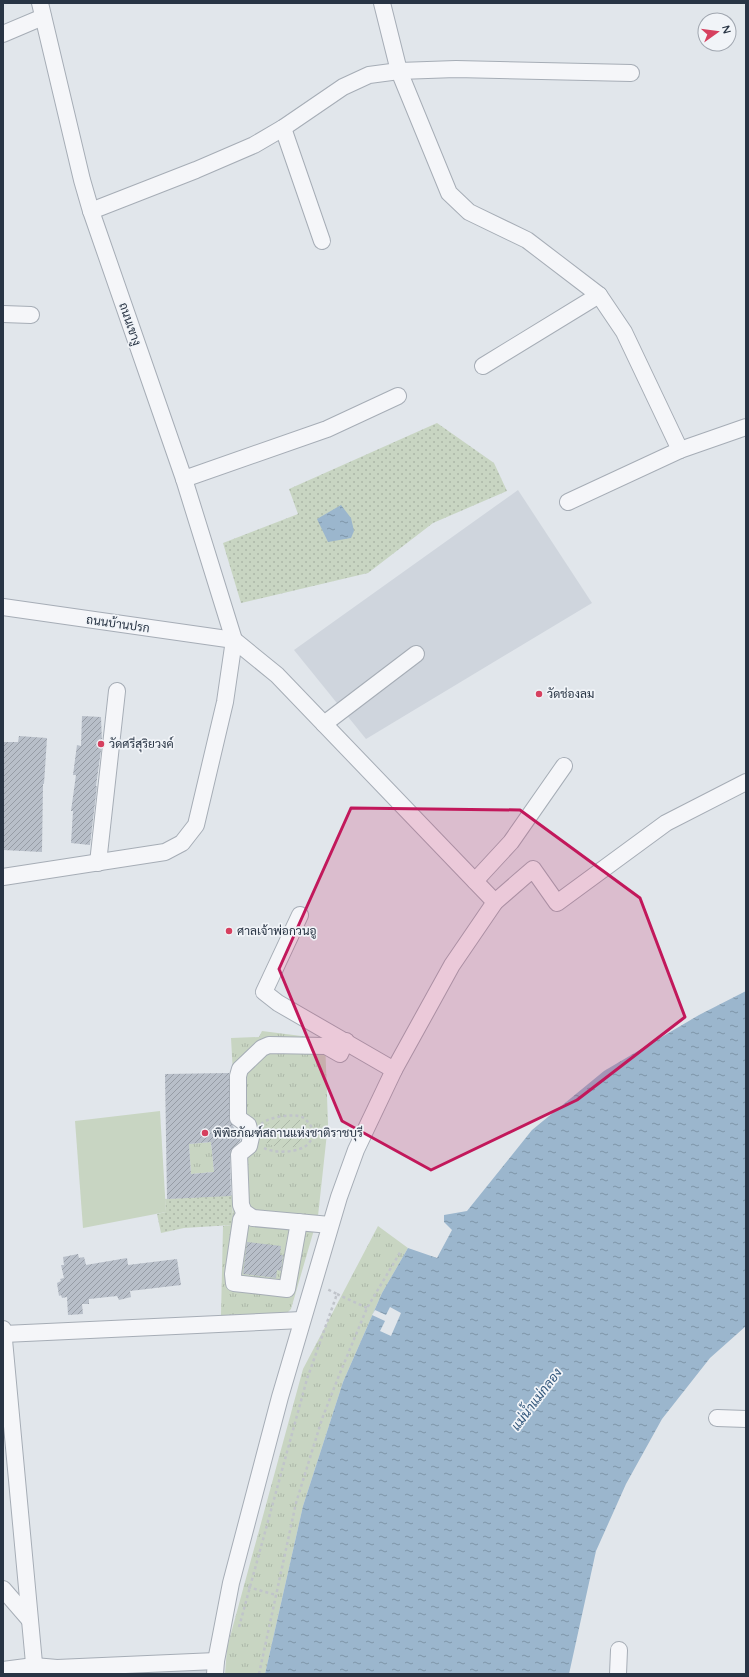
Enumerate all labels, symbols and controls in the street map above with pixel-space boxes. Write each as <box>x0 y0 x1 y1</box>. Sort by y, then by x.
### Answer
north arrow <box>697 12 737 52</box>
text: N <box>719 24 734 35</box>
street label: ถนนเขางู <box>115 300 145 348</box>
street label: ถนนบ้านปรก <box>85 612 151 635</box>
place label: วัดช่องลม <box>547 686 594 701</box>
marker: วัดช่องลม <box>534 689 544 699</box>
place label: วัดศรีสุริยวงค์ <box>109 736 174 753</box>
marker: วัดศรีสุริยวงค์ <box>96 739 106 749</box>
place label: ศาลเจ้าพ่อกวนอู <box>237 923 317 939</box>
marker: ศาลเจ้าพ่อกวนอู <box>224 926 234 936</box>
place label: พิพิธภัณฑ์สถานแห่งชาติราชบุรี <box>213 1125 363 1142</box>
marker: พิพิธภัณฑ์สถานแห่งชาติราชบุรี <box>200 1128 210 1138</box>
water label: แม่น้ำแม่กลอง <box>504 1362 565 1433</box>

